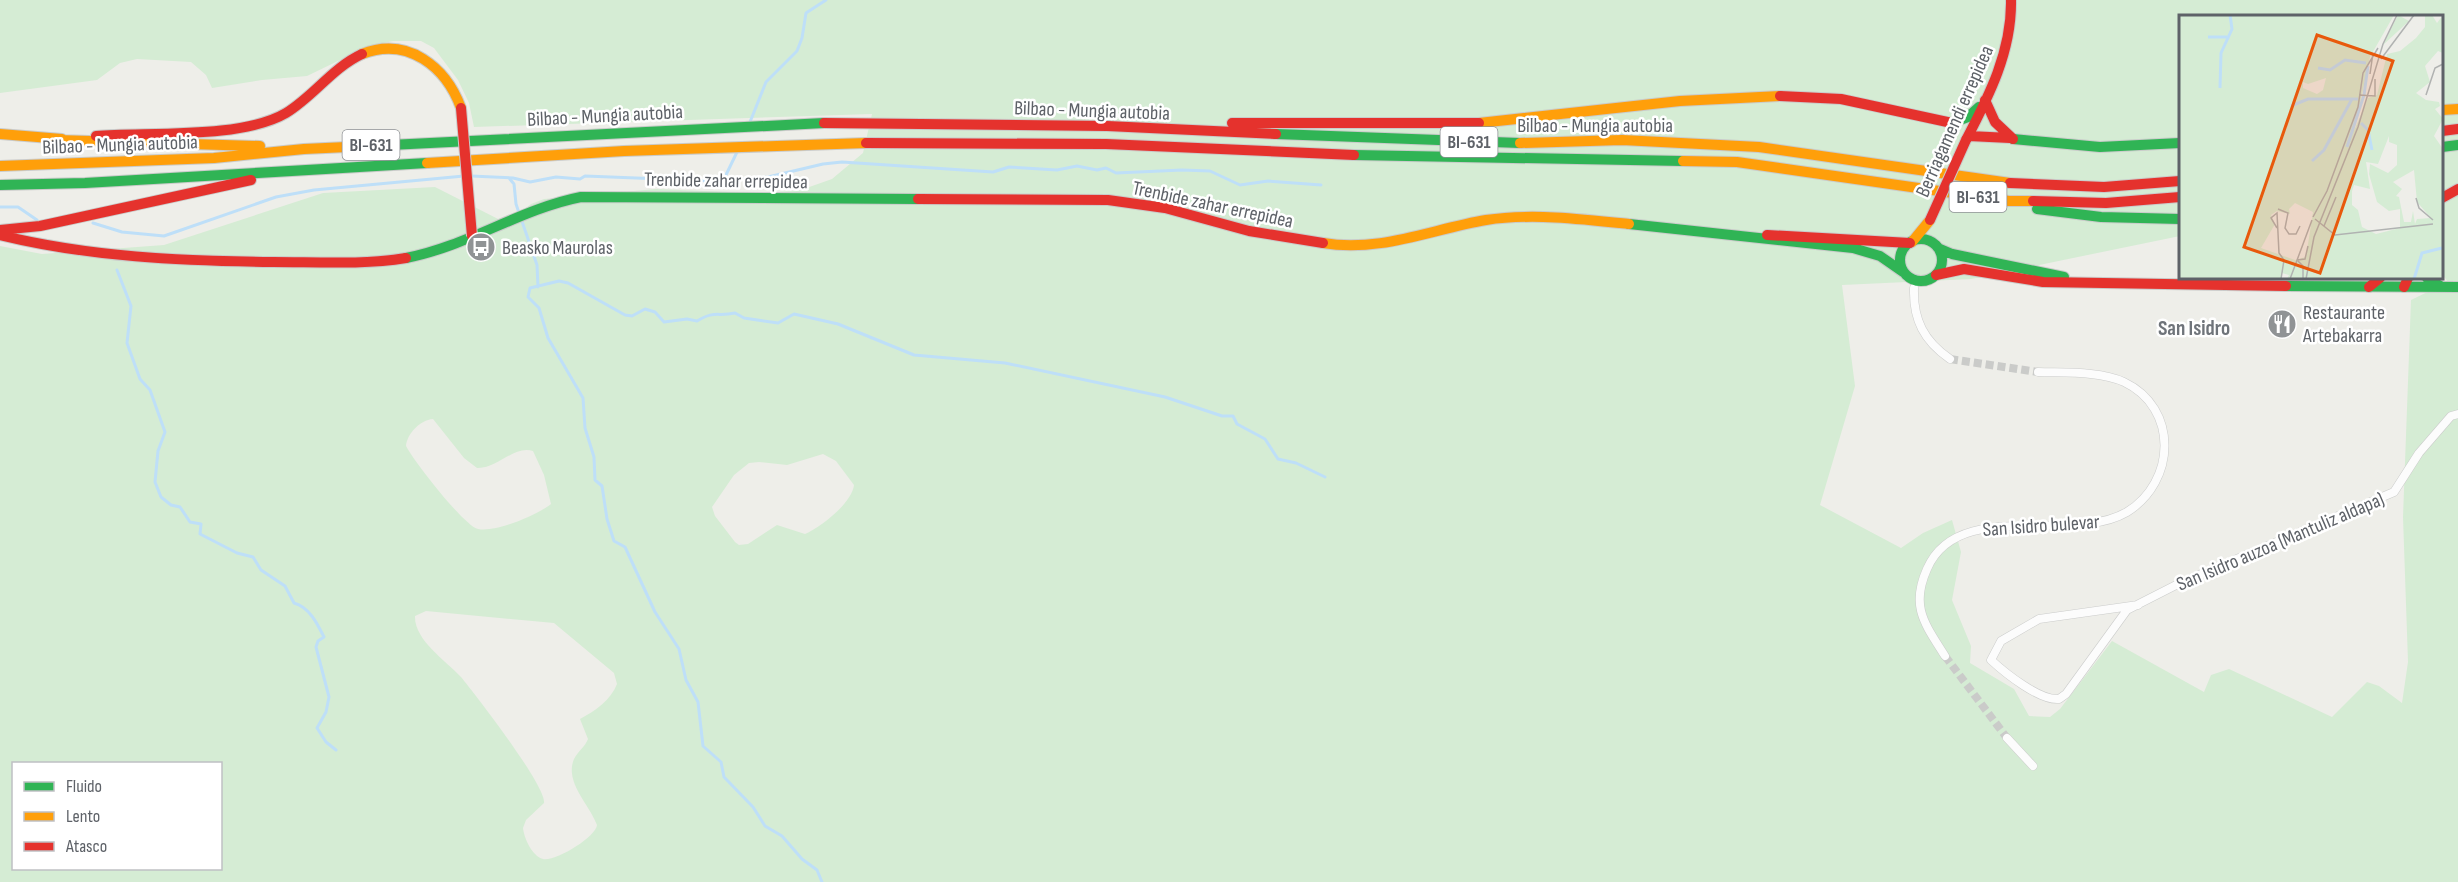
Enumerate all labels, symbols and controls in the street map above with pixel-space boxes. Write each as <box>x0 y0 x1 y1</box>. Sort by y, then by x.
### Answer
inset map <box>2179 15 2443 279</box>
street label: Berriagamendi errepidea <box>1911 42 1999 201</box>
street label: Bilbao - Mungia autobia <box>1014 96 1170 126</box>
street label: Bilbao - Mungia autobia <box>527 100 683 132</box>
street label: Bilbao - Mungia autobia <box>1517 114 1673 138</box>
road number: BI-631 <box>1440 127 1498 157</box>
street label: Bilbao - Mungia autobia <box>42 130 198 160</box>
road number: BI-631 <box>342 130 400 160</box>
street label: Trenbide zahar errepidea <box>644 168 808 194</box>
street label: Trenbide zahar errepidea <box>1130 176 1295 234</box>
road number: BI-631 <box>1950 182 2006 212</box>
bus stop icon: Beasko Maurolas <box>465 231 497 263</box>
place label: Beasko Maurolas <box>502 236 613 260</box>
place label: Restaurante Artebakarra <box>2302 301 2385 348</box>
restaurant icon: Restaurante Artebakarra <box>2266 308 2298 340</box>
district label: San Isidro <box>2158 316 2230 341</box>
street label: San Isidro auzoa (Mantuliz aldapa) <box>2173 487 2388 597</box>
street label: San Isidro bulevar <box>1982 510 2101 542</box>
legend <box>12 762 222 870</box>
text: Fluido <box>66 776 102 797</box>
text: Lento <box>66 806 100 827</box>
text: Atasco <box>65 836 107 857</box>

